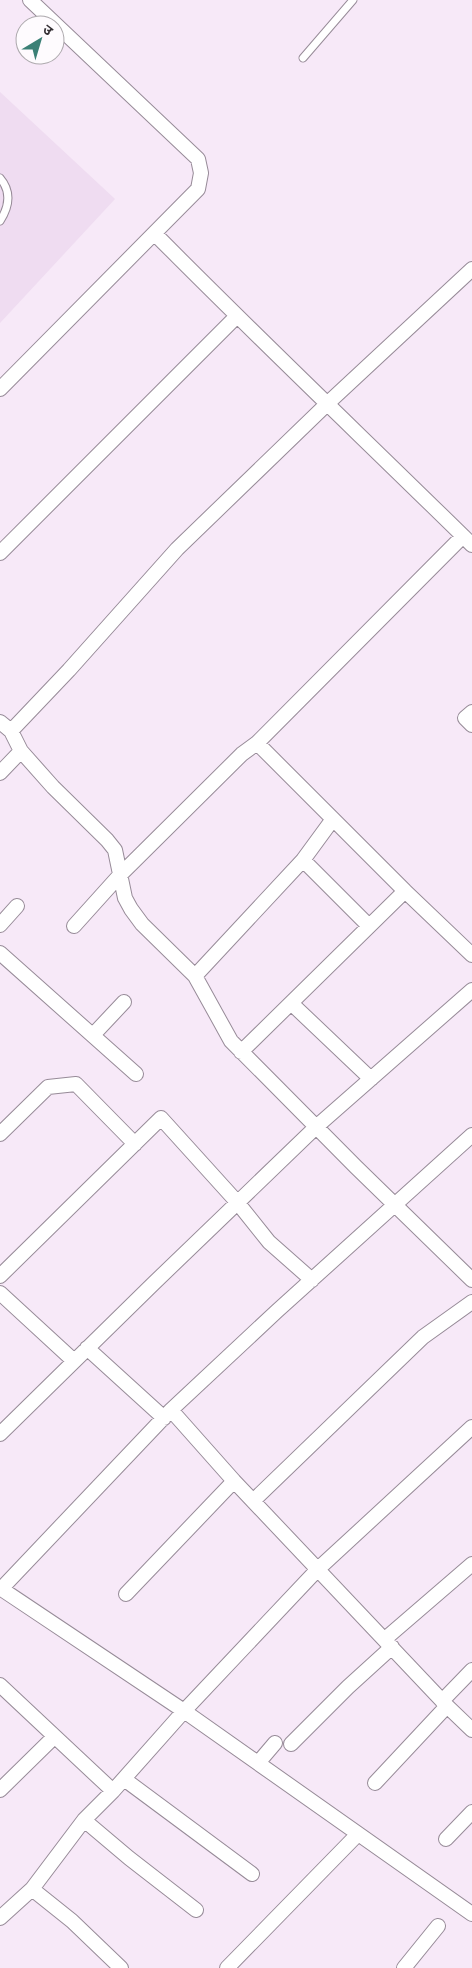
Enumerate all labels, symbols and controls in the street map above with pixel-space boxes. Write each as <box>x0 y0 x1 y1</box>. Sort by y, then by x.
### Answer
north arrow <box>15 15 65 65</box>
text: उ <box>40 21 57 39</box>

